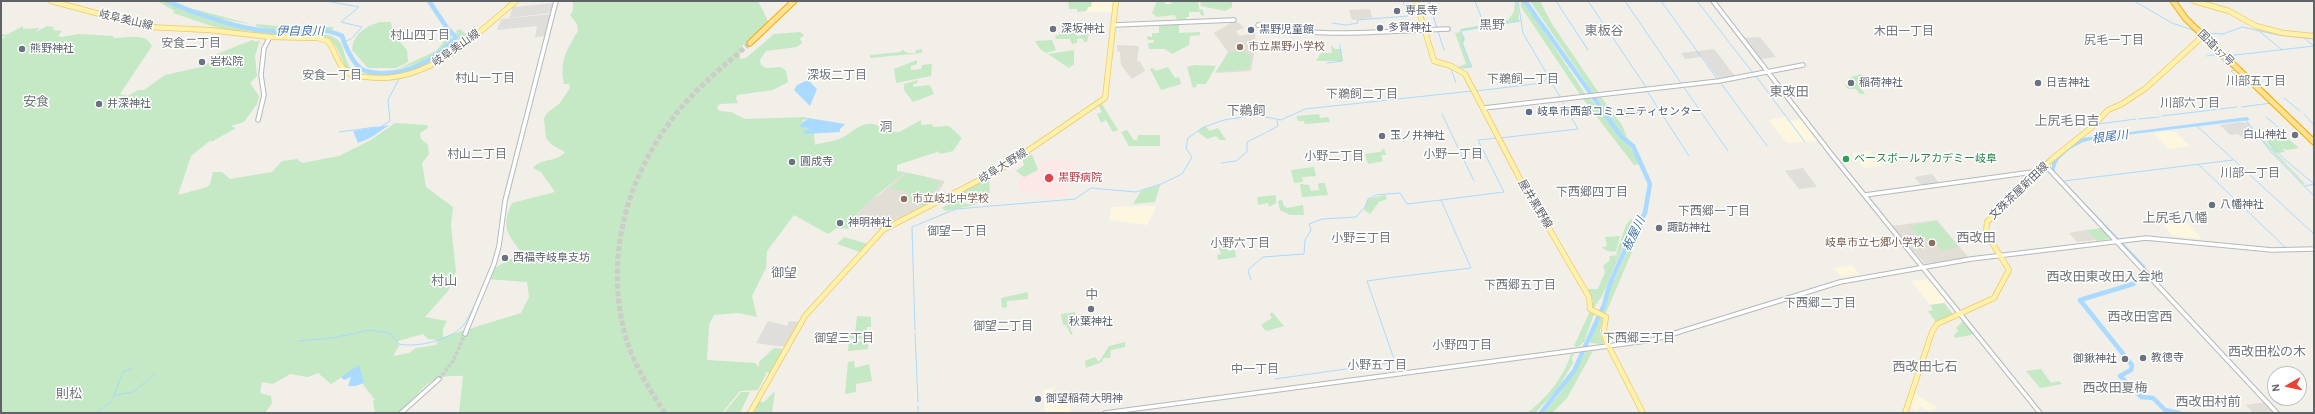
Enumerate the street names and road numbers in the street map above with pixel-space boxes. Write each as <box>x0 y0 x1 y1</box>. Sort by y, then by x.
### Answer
street label: 岐阜美山線 <box>98 7 154 33</box>
street label: 岐阜美山線 <box>430 27 482 69</box>
street label: 国道157号 <box>2195 27 2237 69</box>
street label: 岐阜大野線 <box>976 146 1030 186</box>
street label: 文殊茶屋新田線 <box>1987 160 2051 222</box>
street label: 屋井黒野線 <box>1515 177 1555 231</box>

